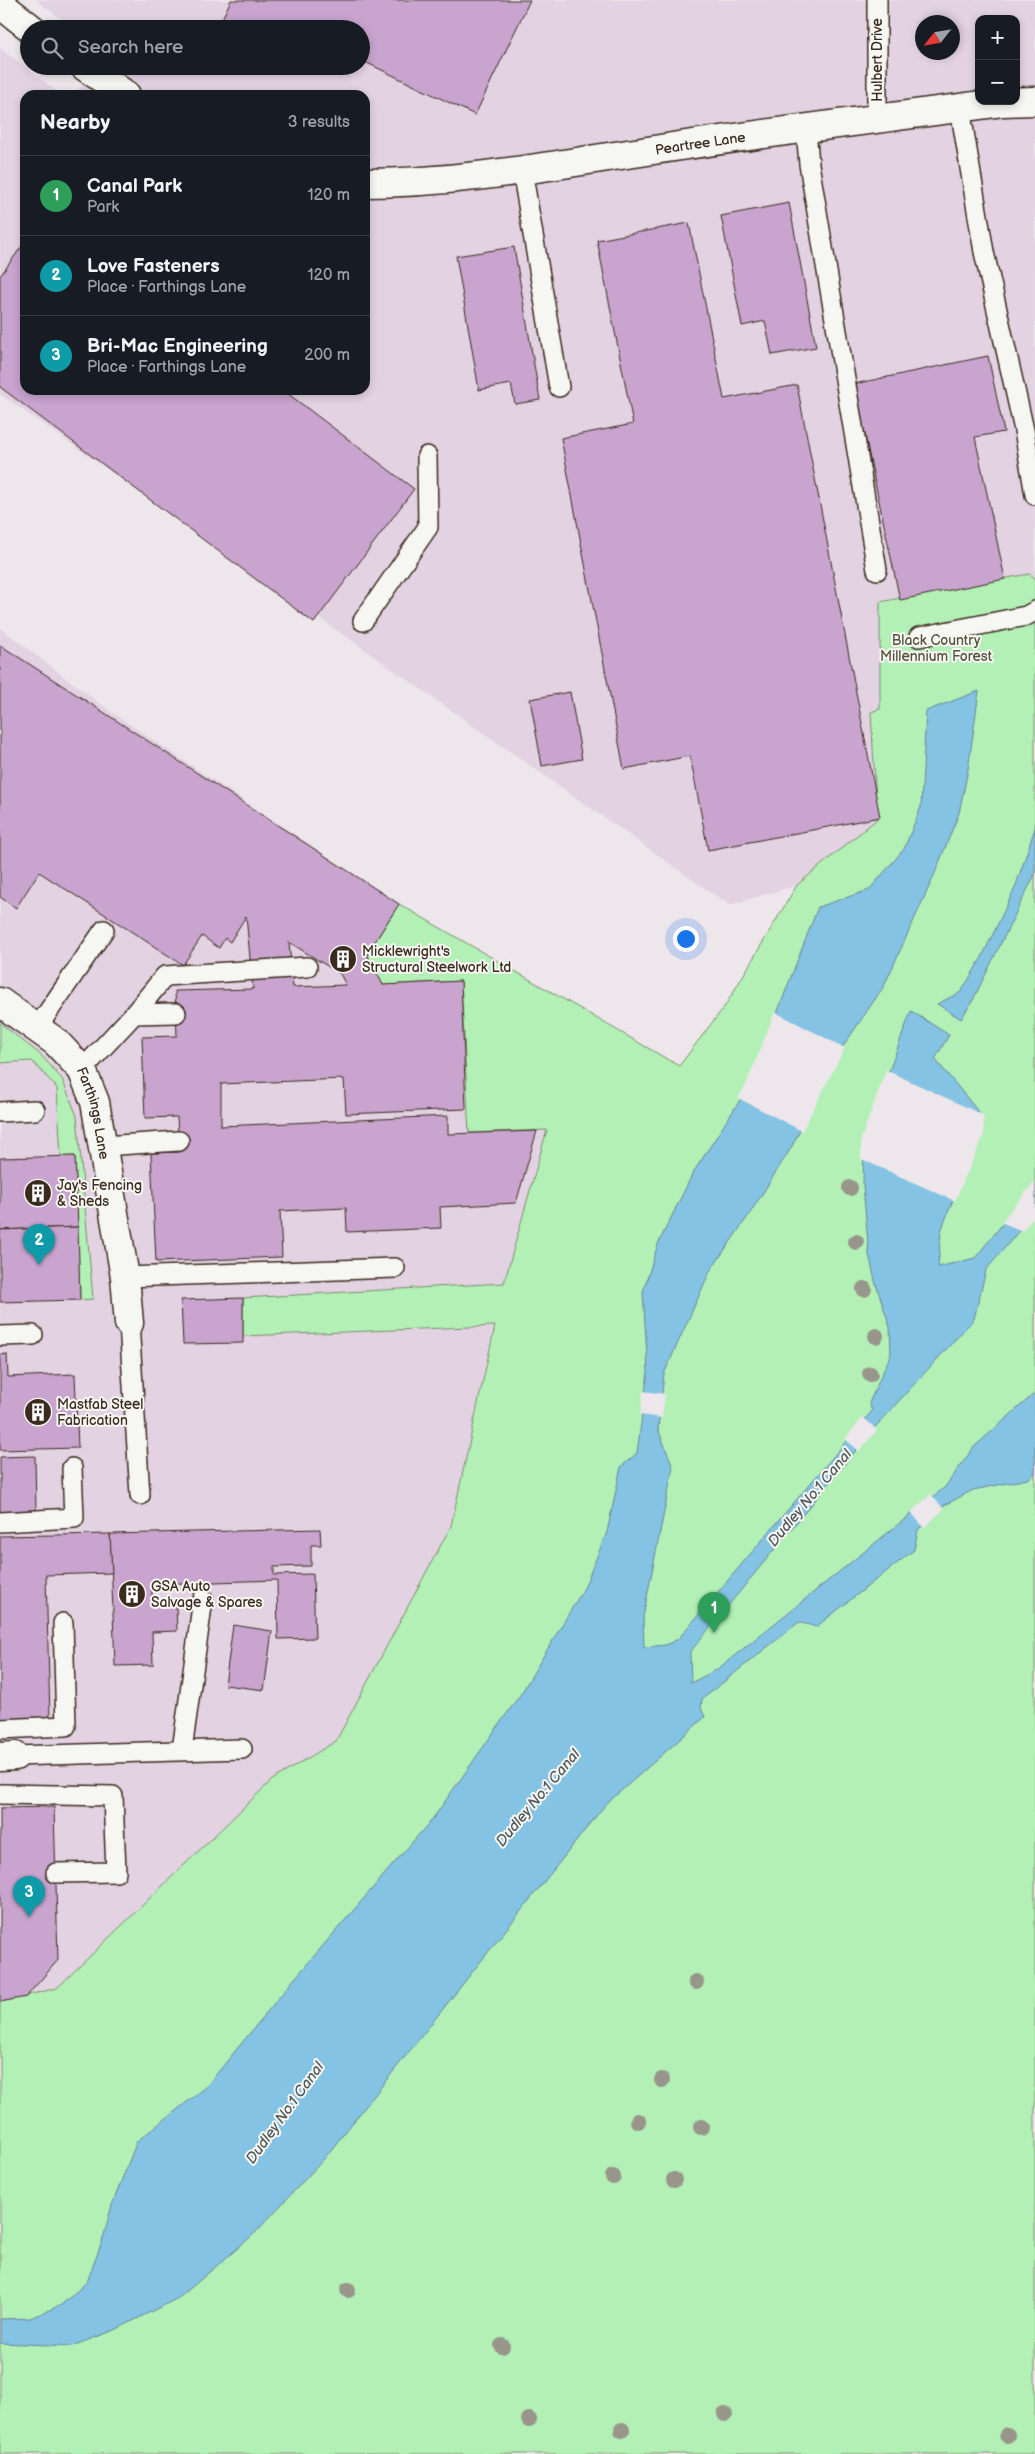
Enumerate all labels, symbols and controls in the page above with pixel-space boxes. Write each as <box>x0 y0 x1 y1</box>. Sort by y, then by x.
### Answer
north arrow <box>915 15 960 60</box>
map controls <box>975 15 1020 105</box>
button: + <box>975 15 1020 60</box>
street label: Hulbert Drive <box>869 18 886 102</box>
search box <box>20 20 370 75</box>
icon: search <box>38 34 66 62</box>
text: Search here <box>78 36 183 59</box>
button: − <box>975 60 1020 105</box>
text: Nearby <box>40 110 110 135</box>
text: 3 results <box>288 113 350 132</box>
street label: Peartree Lane <box>654 128 747 158</box>
text: Canal Park <box>87 175 182 198</box>
text: 1 <box>53 186 59 205</box>
text: 120 m <box>307 186 350 205</box>
text: Park <box>87 198 119 217</box>
text: Love Fasteners <box>87 255 220 278</box>
text: 2 <box>51 266 61 285</box>
text: 120 m <box>307 266 350 285</box>
text: Place · Farthings Lane <box>87 278 246 297</box>
text: Bri-Mac Engineering <box>87 335 268 358</box>
text: 3 <box>51 346 61 365</box>
text: 200 m <box>304 346 350 365</box>
text: Place · Farthings Lane <box>87 358 246 377</box>
park label: Black Country Millennium Forest <box>880 632 993 665</box>
your location <box>673 926 699 952</box>
place label: Micklewright's Structural Steelwork Ltd <box>362 943 511 976</box>
building icon: Micklewright's Structural Steelwork Ltd <box>328 944 358 974</box>
street label: Farthings Lane <box>73 1064 113 1161</box>
place label: Jay's Fencing & Sheds <box>57 1177 142 1210</box>
building icon: Jay's Fencing & Sheds <box>23 1178 53 1208</box>
pin: 2 <box>23 1224 55 1265</box>
place label: Mastfab Steel Fabrication <box>57 1396 143 1429</box>
building icon: Mastfab Steel Fabrication <box>23 1397 53 1427</box>
water label: Dudley No.1 Canal <box>764 1445 857 1551</box>
place label: GSA Auto Salvage & Spares <box>151 1578 263 1611</box>
building icon: GSA Auto Salvage & Spares <box>117 1579 147 1609</box>
pin: 1 <box>698 1592 730 1633</box>
water label: Dudley No.1 Canal <box>492 1745 585 1851</box>
pin: 3 <box>13 1876 45 1917</box>
water label: Dudley No.1 Canal <box>242 2058 329 2168</box>

